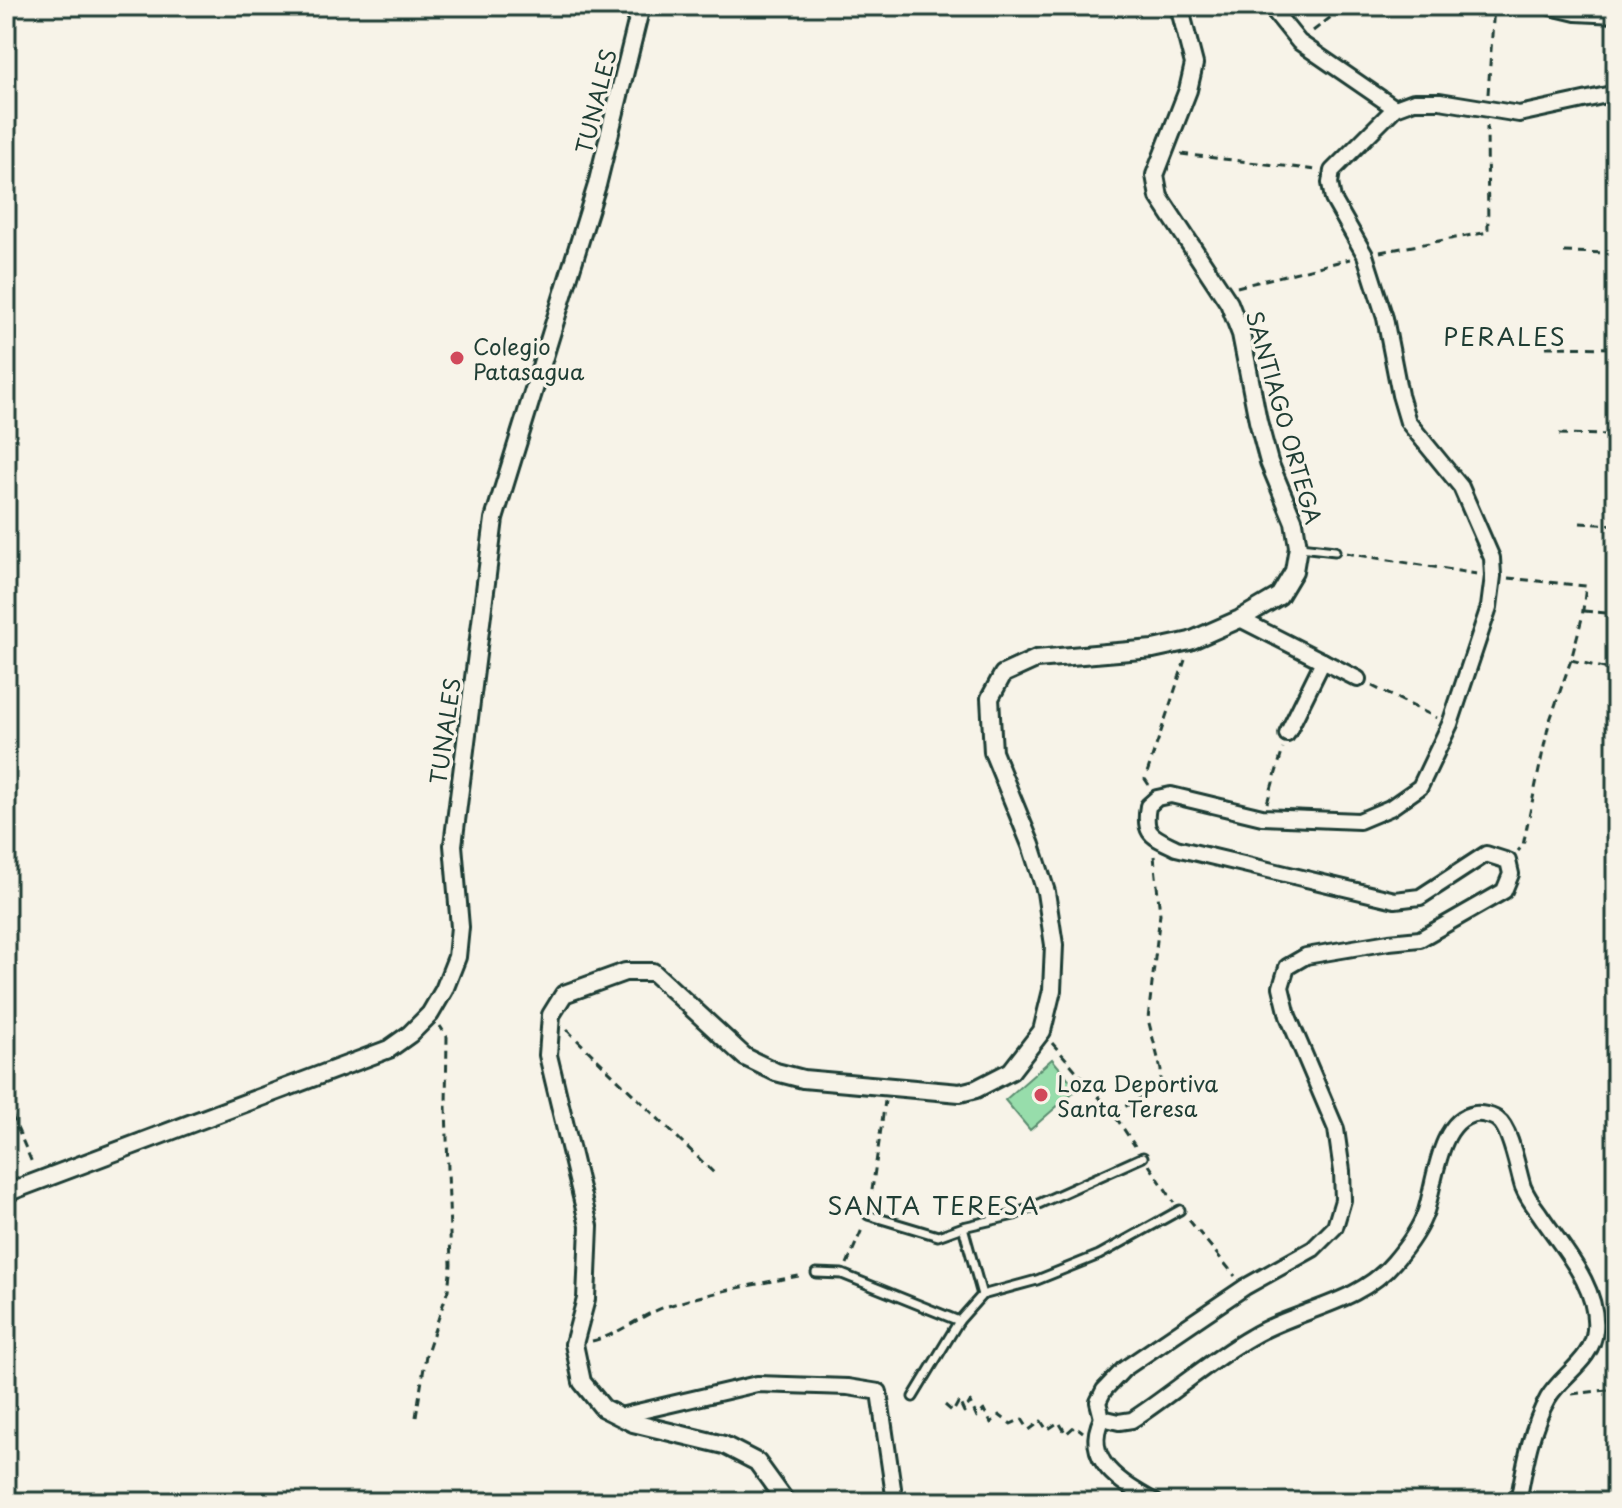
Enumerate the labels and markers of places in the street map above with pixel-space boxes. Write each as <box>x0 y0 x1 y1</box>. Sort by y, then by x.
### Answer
place label: Colegio Patasagua <box>473 329 585 387</box>
marker: Colegio Patasagua <box>448 349 466 367</box>
place label: Loza Deportiva Santa Teresa <box>1057 1066 1218 1124</box>
marker: Loza Deportiva Santa Teresa <box>1032 1086 1050 1104</box>

